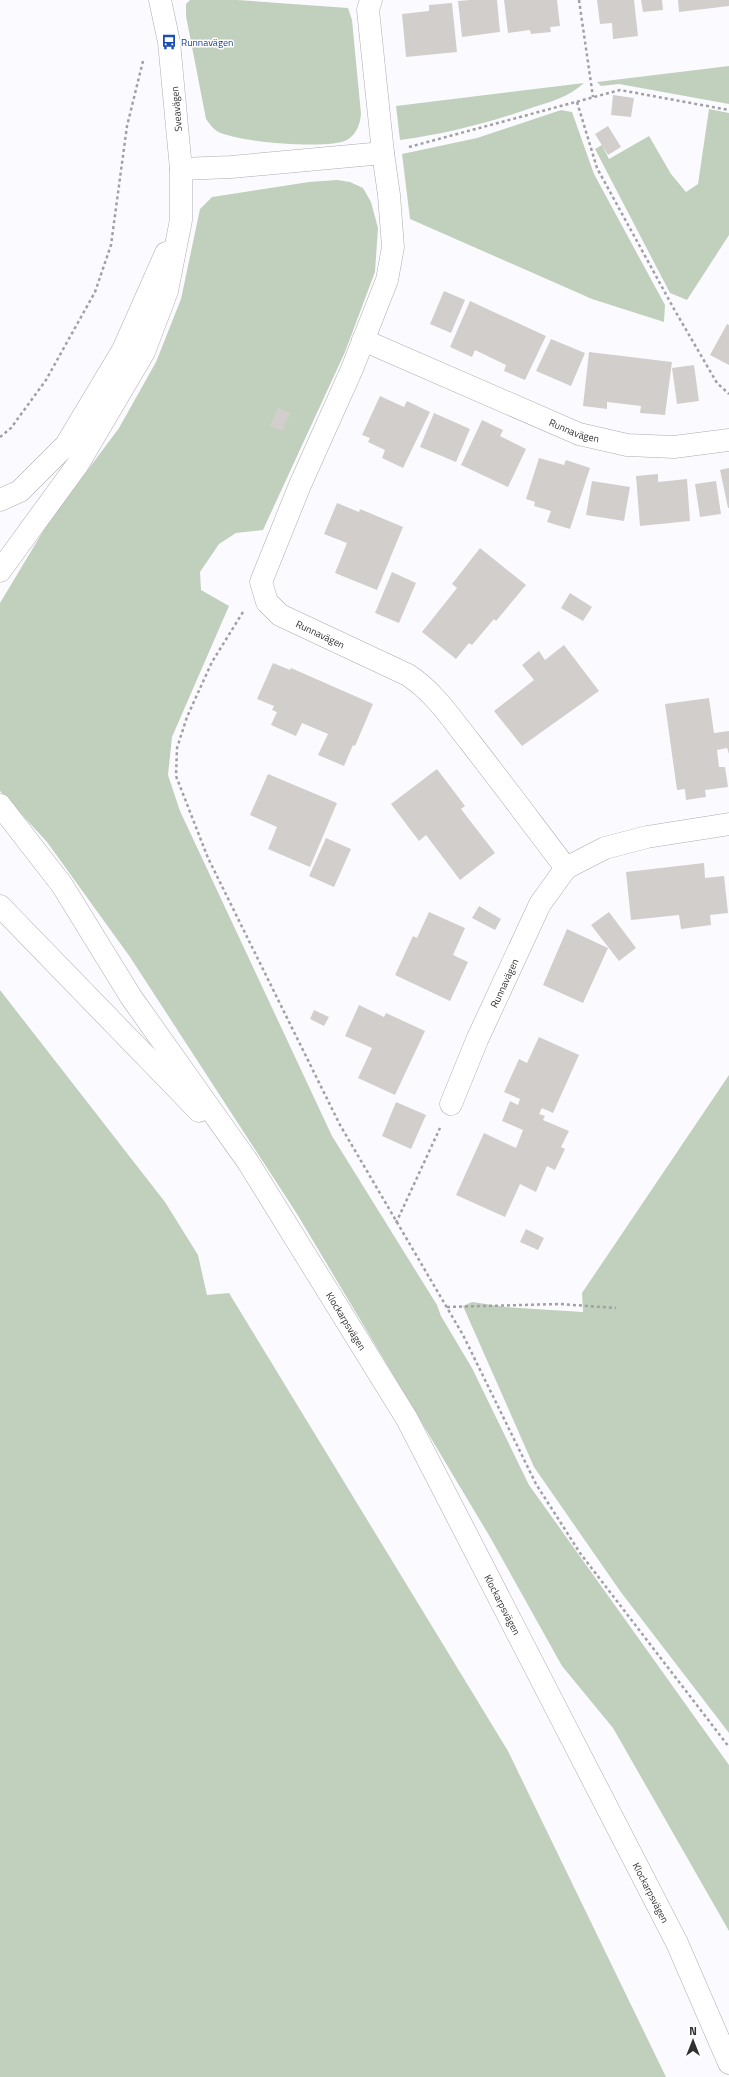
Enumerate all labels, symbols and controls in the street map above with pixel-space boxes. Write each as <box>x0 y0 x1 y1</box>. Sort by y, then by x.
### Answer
bus stop icon: Runnavägen <box>160 33 178 51</box>
place label: Runnavägen <box>181 35 233 50</box>
street label: Sveavägen <box>167 86 186 132</box>
street label: Runnavägen <box>547 415 601 446</box>
street label: Runnavägen <box>293 616 347 652</box>
street label: Runnavägen <box>487 956 522 1010</box>
street label: Klockarpsvägen <box>322 1289 370 1353</box>
street label: Klockarpsvägen <box>480 1572 524 1638</box>
street label: Klockarpsvägen <box>629 1860 672 1926</box>
north arrow <box>673 2021 713 2061</box>
text: N <box>689 2023 697 2039</box>

